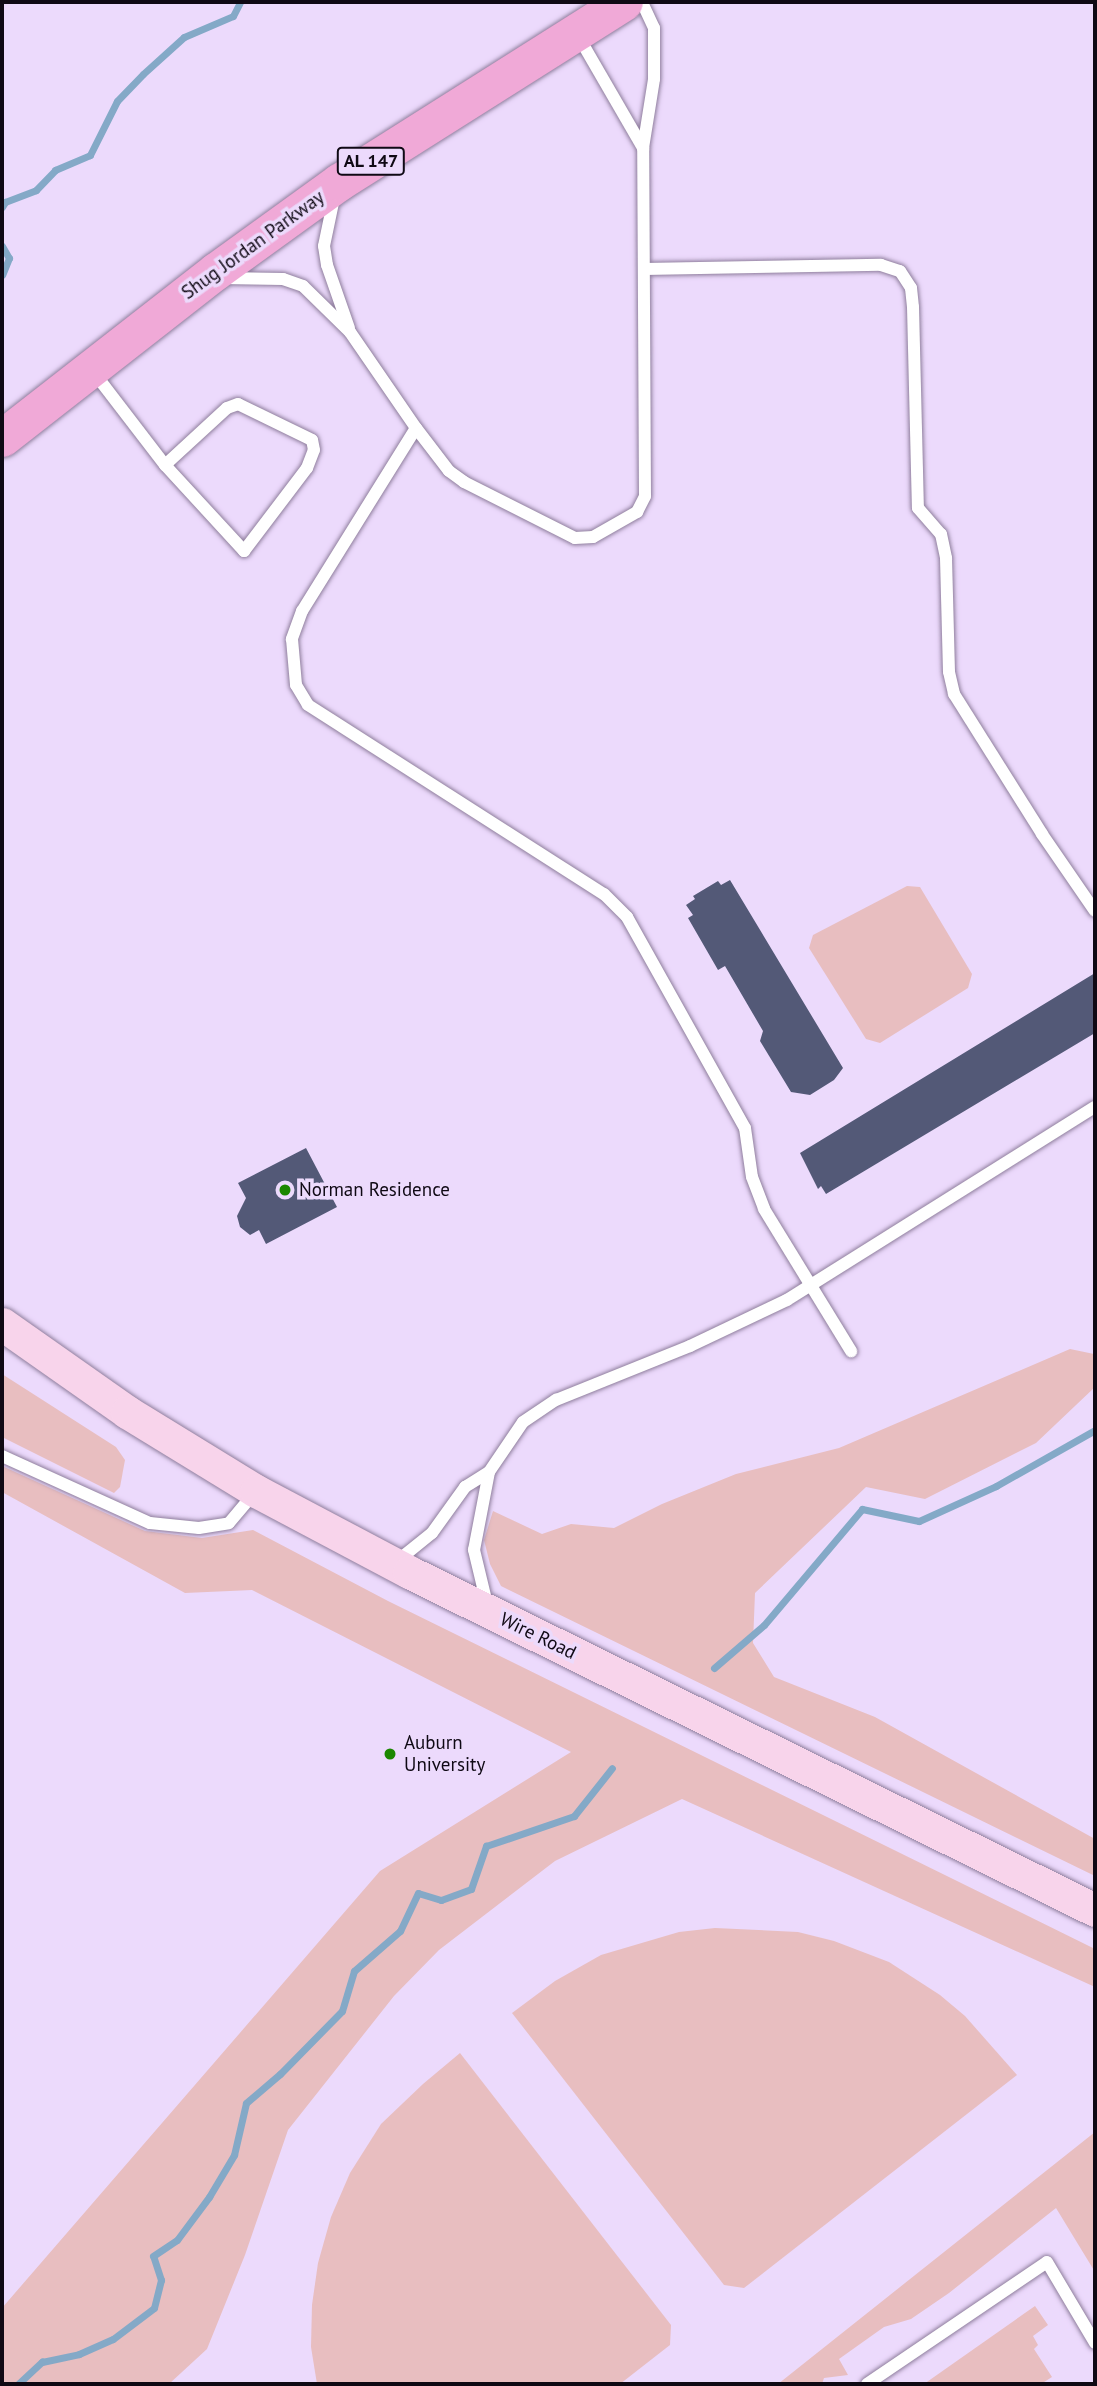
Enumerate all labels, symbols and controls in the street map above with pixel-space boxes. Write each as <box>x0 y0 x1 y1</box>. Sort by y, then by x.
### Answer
road number: AL 147 <box>336 146 406 176</box>
street label: Shug Jordan Parkway <box>177 186 329 304</box>
place label: Norman Residence <box>299 1179 450 1201</box>
marker: Norman Residence <box>277 1182 293 1198</box>
street label: Wire Road <box>496 1608 580 1664</box>
place label: Auburn University <box>404 1732 485 1776</box>
marker: Auburn University <box>382 1746 398 1762</box>

